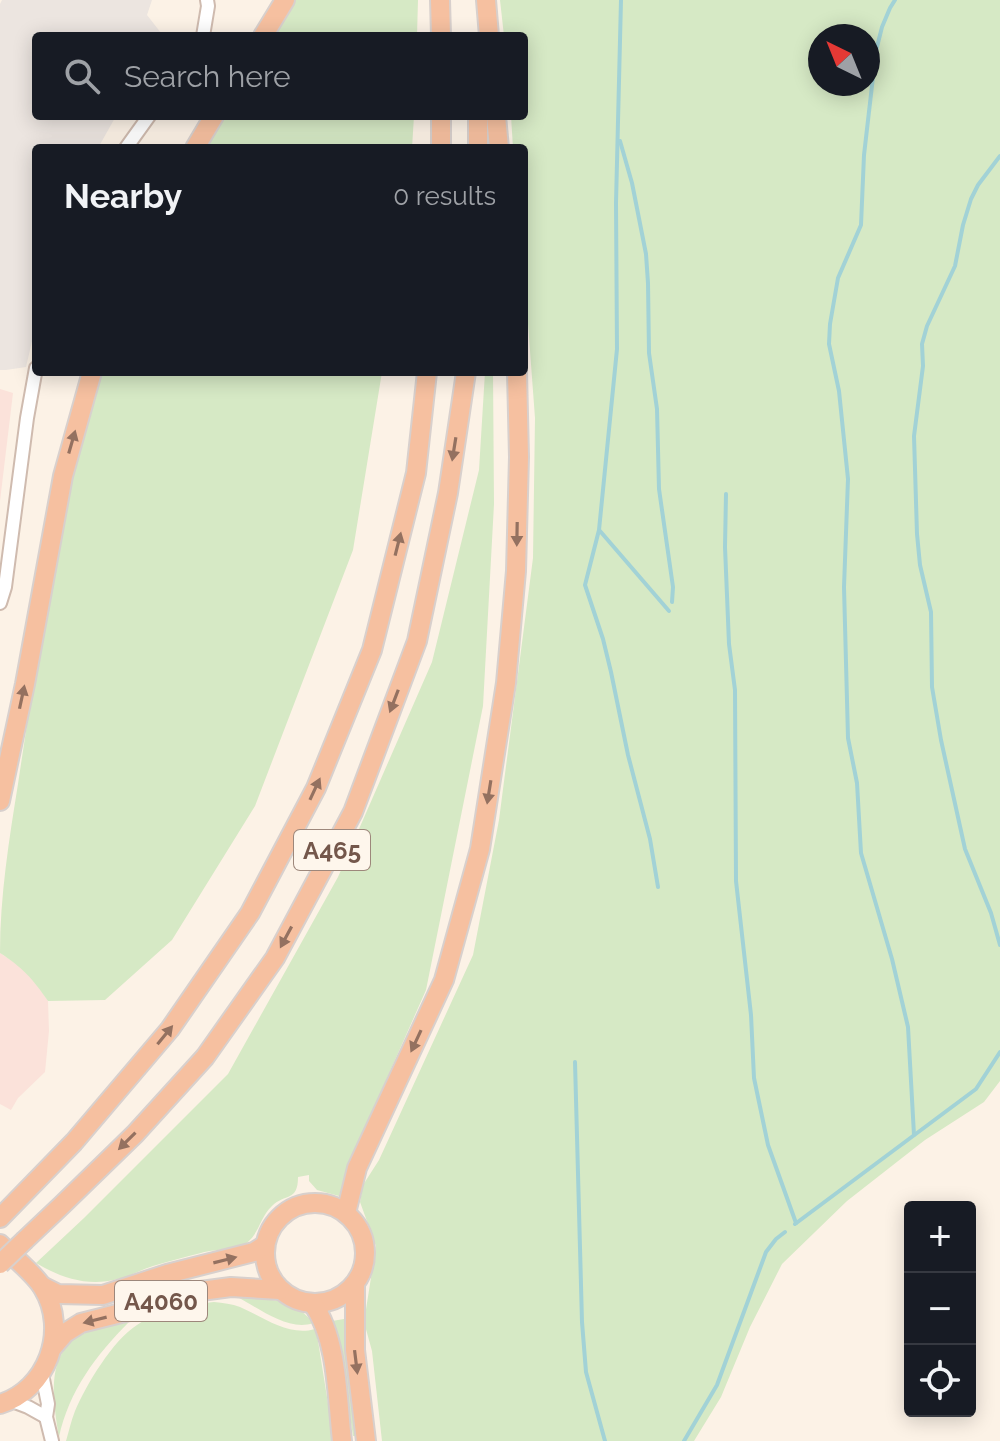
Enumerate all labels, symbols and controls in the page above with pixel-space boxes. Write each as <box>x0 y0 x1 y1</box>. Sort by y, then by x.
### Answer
north arrow <box>808 24 880 96</box>
search box <box>32 32 528 120</box>
icon: search <box>60 54 104 98</box>
text: Search here <box>124 59 291 94</box>
text: Nearby <box>64 176 182 216</box>
text: 0 results <box>393 181 496 211</box>
one-way arrow <box>66 430 79 454</box>
one-way arrow <box>447 437 460 462</box>
one-way arrow <box>510 522 523 547</box>
one-way arrow <box>392 531 405 556</box>
one-way arrow <box>16 685 29 710</box>
one-way arrow <box>387 689 400 713</box>
one-way arrow <box>308 778 322 801</box>
one-way arrow <box>482 780 495 805</box>
road number: A465 <box>294 830 370 870</box>
one-way arrow <box>279 926 293 949</box>
one-way arrow <box>156 1025 173 1045</box>
one-way arrow <box>410 1029 423 1052</box>
one-way arrow <box>118 1132 137 1150</box>
map controls <box>904 1201 976 1417</box>
button: + <box>904 1201 976 1273</box>
one-way arrow <box>212 1253 237 1265</box>
button: − <box>904 1273 976 1345</box>
road number: A4060 <box>115 1281 207 1321</box>
one-way arrow <box>82 1314 107 1327</box>
button: locate <box>904 1345 976 1417</box>
one-way arrow <box>350 1350 363 1375</box>

